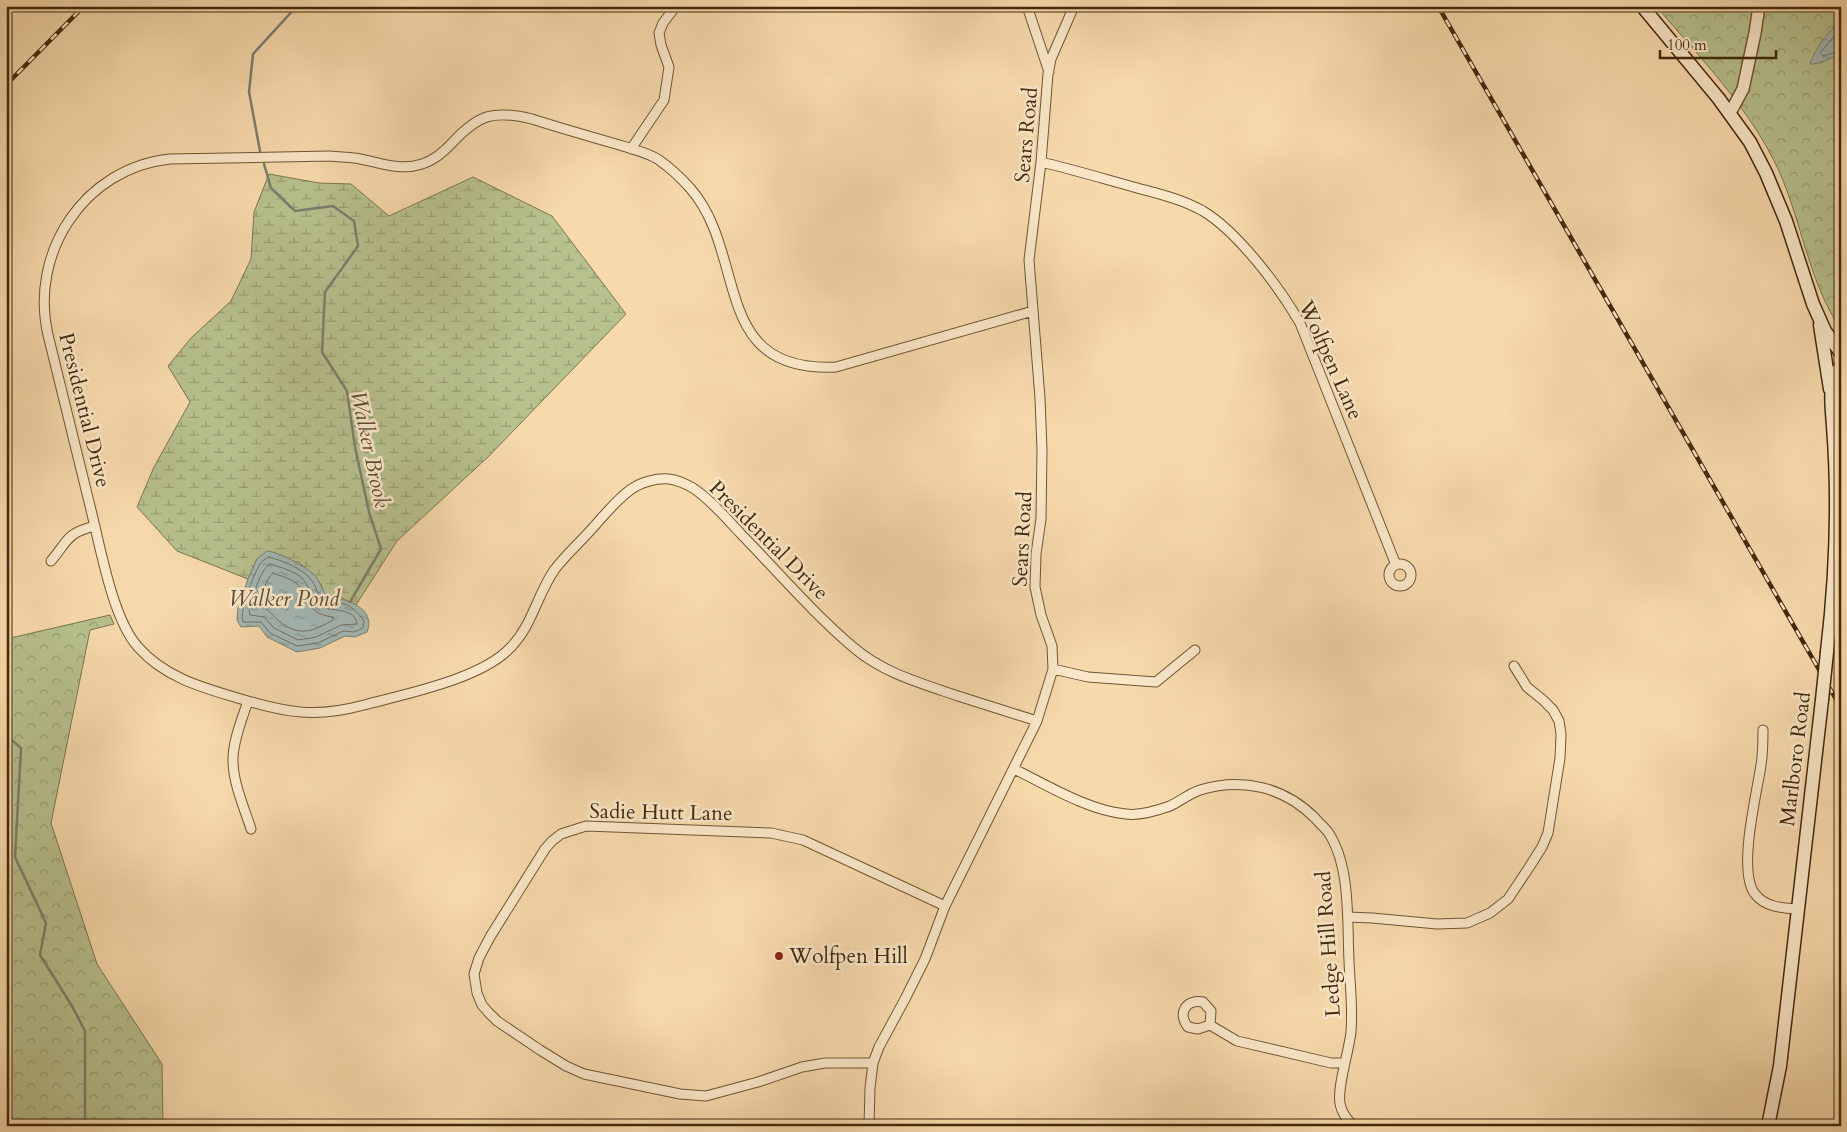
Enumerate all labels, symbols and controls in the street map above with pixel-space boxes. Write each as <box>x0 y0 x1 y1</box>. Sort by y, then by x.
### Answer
scale bar <box>1660 28 1776 60</box>
text: 100 m <box>1667 35 1707 55</box>
street label: Sears Road <box>1008 86 1045 184</box>
street label: Wolfpen Lane <box>1291 295 1370 424</box>
street label: Presidential Drive <box>51 330 118 491</box>
water label: Walker Brook <box>343 388 397 511</box>
street label: Presidential Drive <box>702 474 835 607</box>
street label: Sears Road <box>1006 491 1039 588</box>
water label: Walker Pond <box>229 584 341 614</box>
street label: Marlboro Road <box>1773 690 1818 828</box>
street label: Sadie Hutt Lane <box>589 797 733 828</box>
street label: Ledge Hill Road <box>1309 870 1348 1018</box>
place label: Wolfpen Hill <box>788 942 908 971</box>
marker: Wolfpen Hill <box>773 950 785 962</box>

